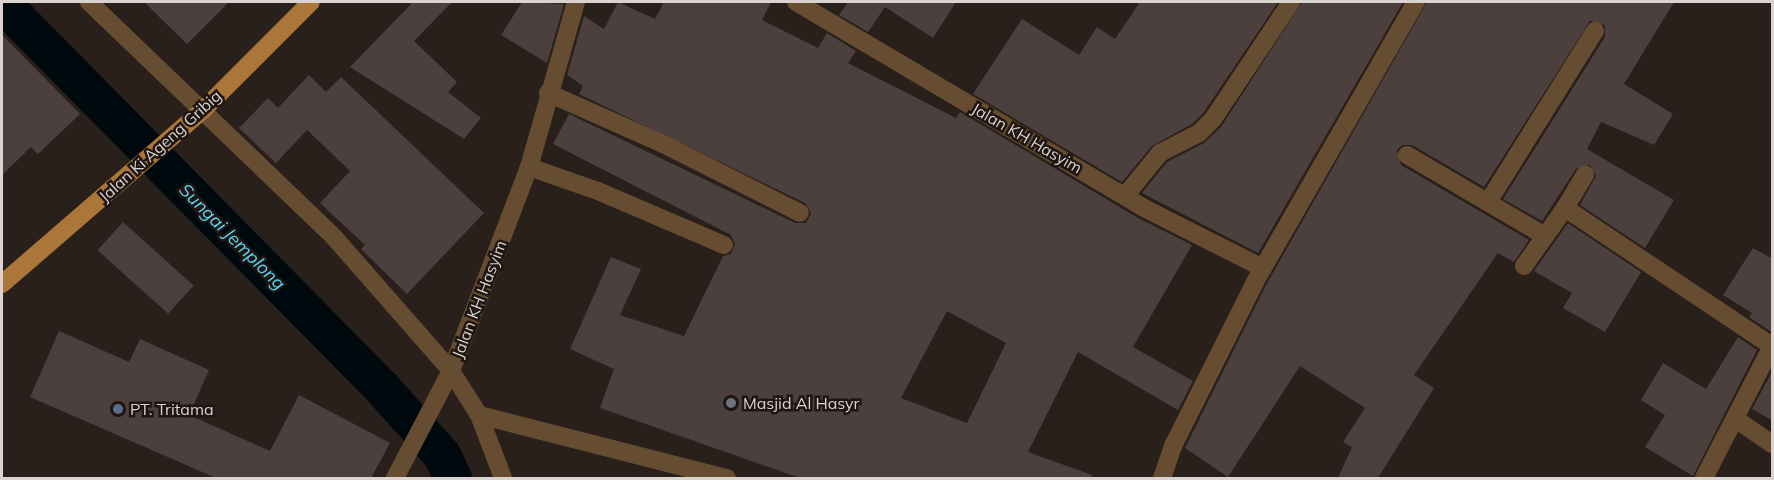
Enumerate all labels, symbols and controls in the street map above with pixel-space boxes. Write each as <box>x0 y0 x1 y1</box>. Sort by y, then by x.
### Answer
street label: Jalan Ki Ageng Gribig <box>95 86 225 206</box>
street label: Jalan KH Hasyim <box>968 99 1086 177</box>
water label: Sungai Jemplong <box>174 179 290 295</box>
street label: Jalan KH Hasyim <box>448 237 510 361</box>
place label: Masjid Al Hasyr <box>743 393 859 413</box>
marker: Masjid Al Hasyr <box>724 396 738 410</box>
place label: PT. Tritama <box>130 399 214 419</box>
marker: PT. Tritama <box>111 402 125 416</box>

